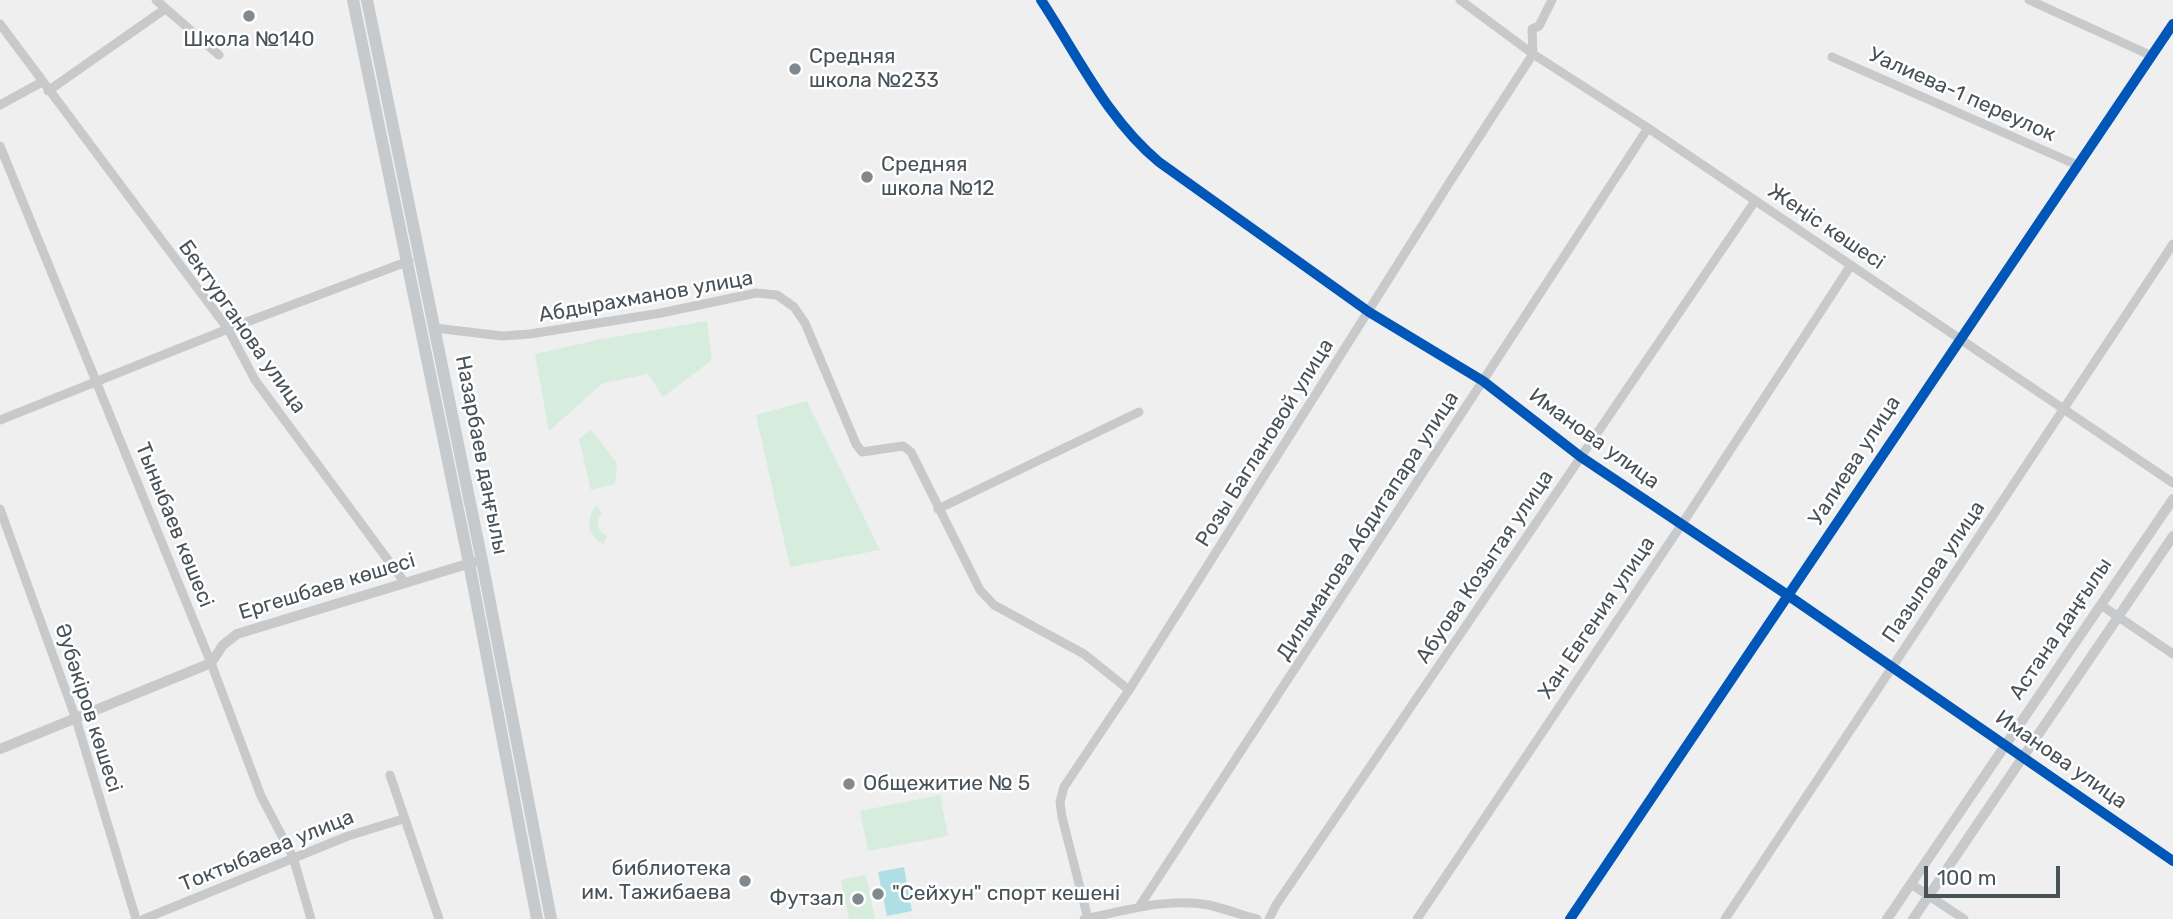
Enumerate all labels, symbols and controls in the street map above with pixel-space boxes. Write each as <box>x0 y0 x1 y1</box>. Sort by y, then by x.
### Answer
marker: Школа №140 <box>241 8 257 24</box>
place label: Школа №140 <box>183 27 315 53</box>
street label: Уалиева-1 переулок <box>1865 42 2059 148</box>
place label: Средняя школа №233 <box>809 44 939 94</box>
marker: Средняя школа №233 <box>787 61 803 77</box>
place label: Средняя школа №12 <box>881 152 995 202</box>
marker: Средняя школа №12 <box>859 169 875 185</box>
street label: Жеңіс көшесі <box>1763 179 1889 275</box>
street label: Бектурганова улица <box>173 236 311 418</box>
street label: Абдырахманов улица <box>537 266 755 328</box>
street label: Розы Баглановой улица <box>1191 334 1339 552</box>
street label: Назарбаев даңғылы <box>449 353 513 557</box>
street label: Иманова улица <box>1524 383 1664 495</box>
street label: Дильманова Абдигапара улица <box>1271 387 1465 665</box>
street label: Уалиева улица <box>1804 391 1906 531</box>
street label: Тыныбаев көшесі <box>129 439 219 611</box>
street label: Абуова Козытая улица <box>1411 466 1559 668</box>
street label: Пазылова улица <box>1877 496 1991 648</box>
street label: Хан Евгения улица <box>1533 532 1661 704</box>
street label: Ергешбаев көшесі <box>236 548 418 626</box>
street label: Астана даңғылы <box>2004 553 2118 705</box>
street label: Әубәкіров көшесі <box>49 621 127 795</box>
street label: Иманова улица <box>1990 705 2132 815</box>
place label: Общежитие № 5 <box>863 771 1030 797</box>
marker: Общежитие № 5 <box>841 776 857 792</box>
street label: Токтыбаева улица <box>176 805 358 897</box>
scale bar <box>1928 852 2064 896</box>
place label: библиотека им. Тажибаева <box>581 856 731 906</box>
text: 100 m <box>1937 865 1996 890</box>
marker: библиотека им. Тажибаева <box>737 873 753 889</box>
place label: "Сейхун" спорт кешені <box>892 881 1120 907</box>
place label: Футзал <box>769 886 844 912</box>
marker: "Сейхун" спорт кешені <box>870 886 886 902</box>
marker: Футзал <box>850 891 866 907</box>

